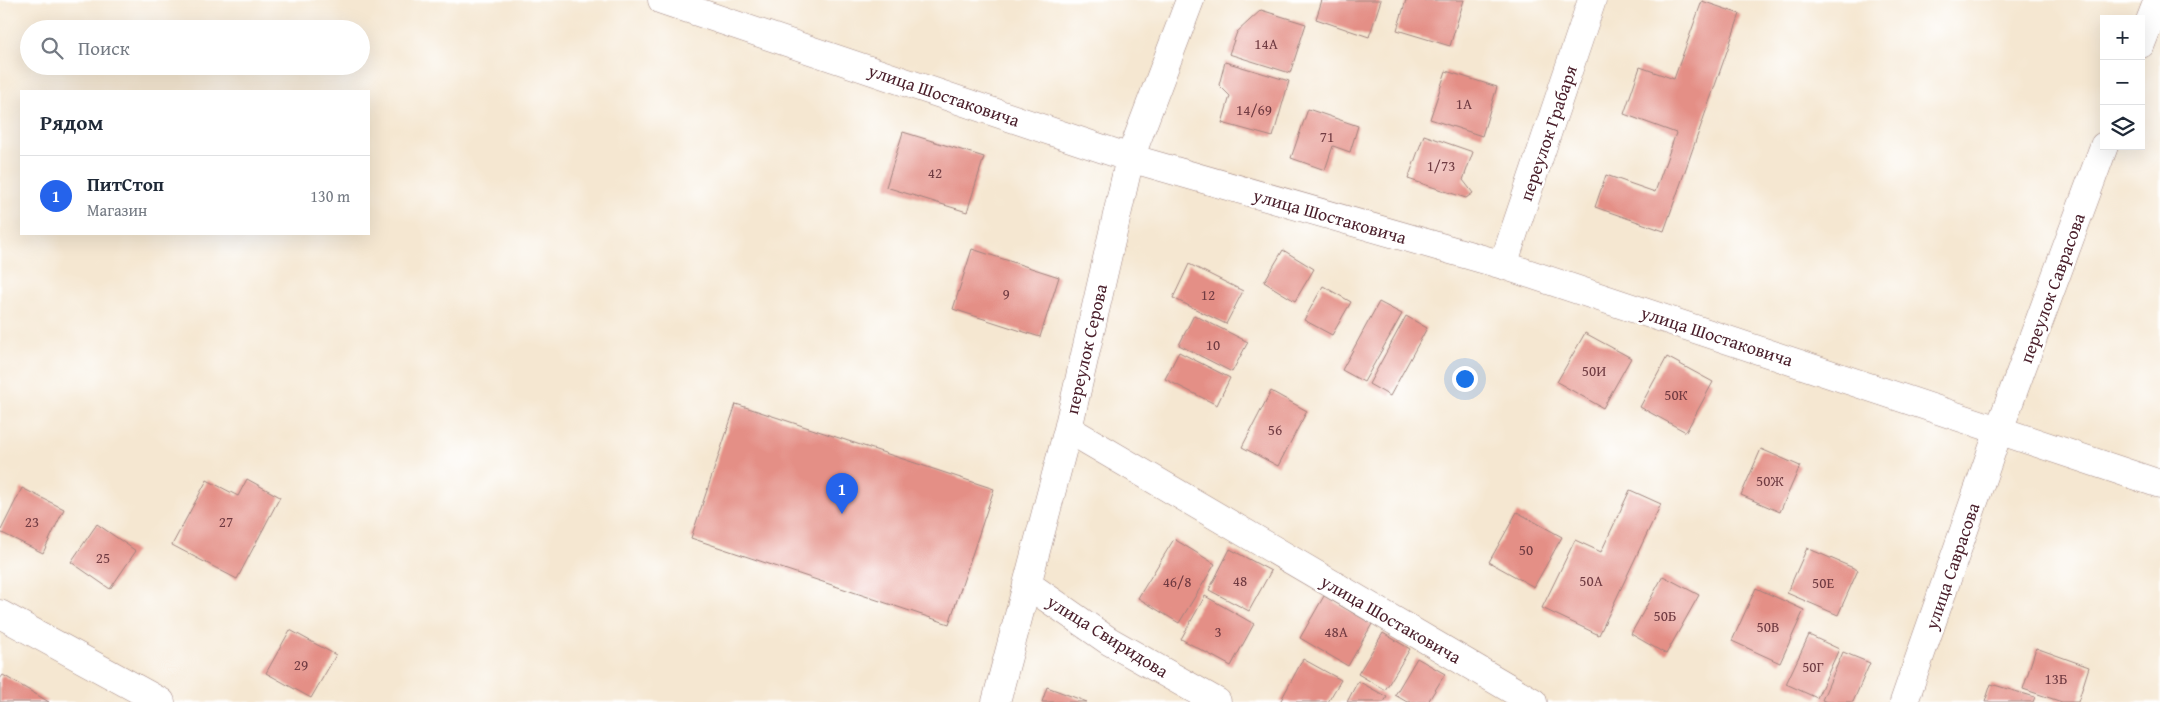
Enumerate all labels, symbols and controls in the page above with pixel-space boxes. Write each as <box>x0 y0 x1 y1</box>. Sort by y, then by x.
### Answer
map controls <box>2100 15 2145 150</box>
button: + <box>2100 15 2145 60</box>
search box <box>20 20 370 75</box>
house number: 14А <box>1254 33 1278 54</box>
icon: search <box>38 34 66 62</box>
text: Поиск <box>78 34 130 62</box>
street label: улица Шостаковича <box>864 56 1024 134</box>
button: − <box>2100 60 2145 105</box>
street label: переулок Грабаря <box>1512 61 1584 205</box>
house number: 1А <box>1456 93 1472 114</box>
house number: 14/69 <box>1236 99 1272 120</box>
button: layers <box>2100 105 2145 150</box>
text: Рядом <box>40 107 103 138</box>
house number: 71 <box>1320 126 1334 147</box>
house number: 1/73 <box>1427 155 1455 176</box>
house number: 42 <box>928 162 942 183</box>
text: ПитСтоп <box>87 170 164 198</box>
street label: улица Шостаковича <box>1249 181 1410 251</box>
text: 1 <box>52 184 60 208</box>
text: 130 m <box>310 184 350 208</box>
text: Магазин <box>87 198 147 222</box>
street label: переулок Саврасова <box>2012 209 2092 367</box>
street label: переулок Серова <box>1058 281 1114 417</box>
house number: 9 <box>1002 283 1010 304</box>
house number: 12 <box>1201 284 1215 305</box>
street label: улица Шостаковича <box>1637 298 1797 373</box>
house number: 10 <box>1206 334 1220 355</box>
house number: 50И <box>1582 360 1606 381</box>
your location <box>1452 366 1478 392</box>
house number: 50К <box>1664 384 1689 405</box>
house number: 56 <box>1268 419 1282 440</box>
house number: 50Ж <box>1756 470 1785 491</box>
pin: 1 <box>826 473 858 514</box>
street label: улица Саврасова <box>1917 499 1986 634</box>
house number: 23 <box>25 511 39 532</box>
house number: 27 <box>219 511 233 532</box>
house number: 50 <box>1519 539 1533 560</box>
house number: 25 <box>96 547 110 568</box>
street label: улица Шостаковича <box>1315 567 1467 670</box>
house number: 48 <box>1233 570 1247 591</box>
house number: 50А <box>1579 570 1603 591</box>
house number: 46/8 <box>1163 571 1191 592</box>
house number: 50Е <box>1812 572 1834 593</box>
street label: улица Свиридова <box>1041 587 1174 684</box>
house number: 50Б <box>1654 605 1676 626</box>
house number: 50В <box>1757 616 1779 637</box>
house number: 3 <box>1214 621 1222 642</box>
house number: 48А <box>1324 621 1348 642</box>
house number: 29 <box>294 654 308 675</box>
house number: 50Г <box>1802 656 1824 677</box>
house number: 13Б <box>2045 668 2067 689</box>

